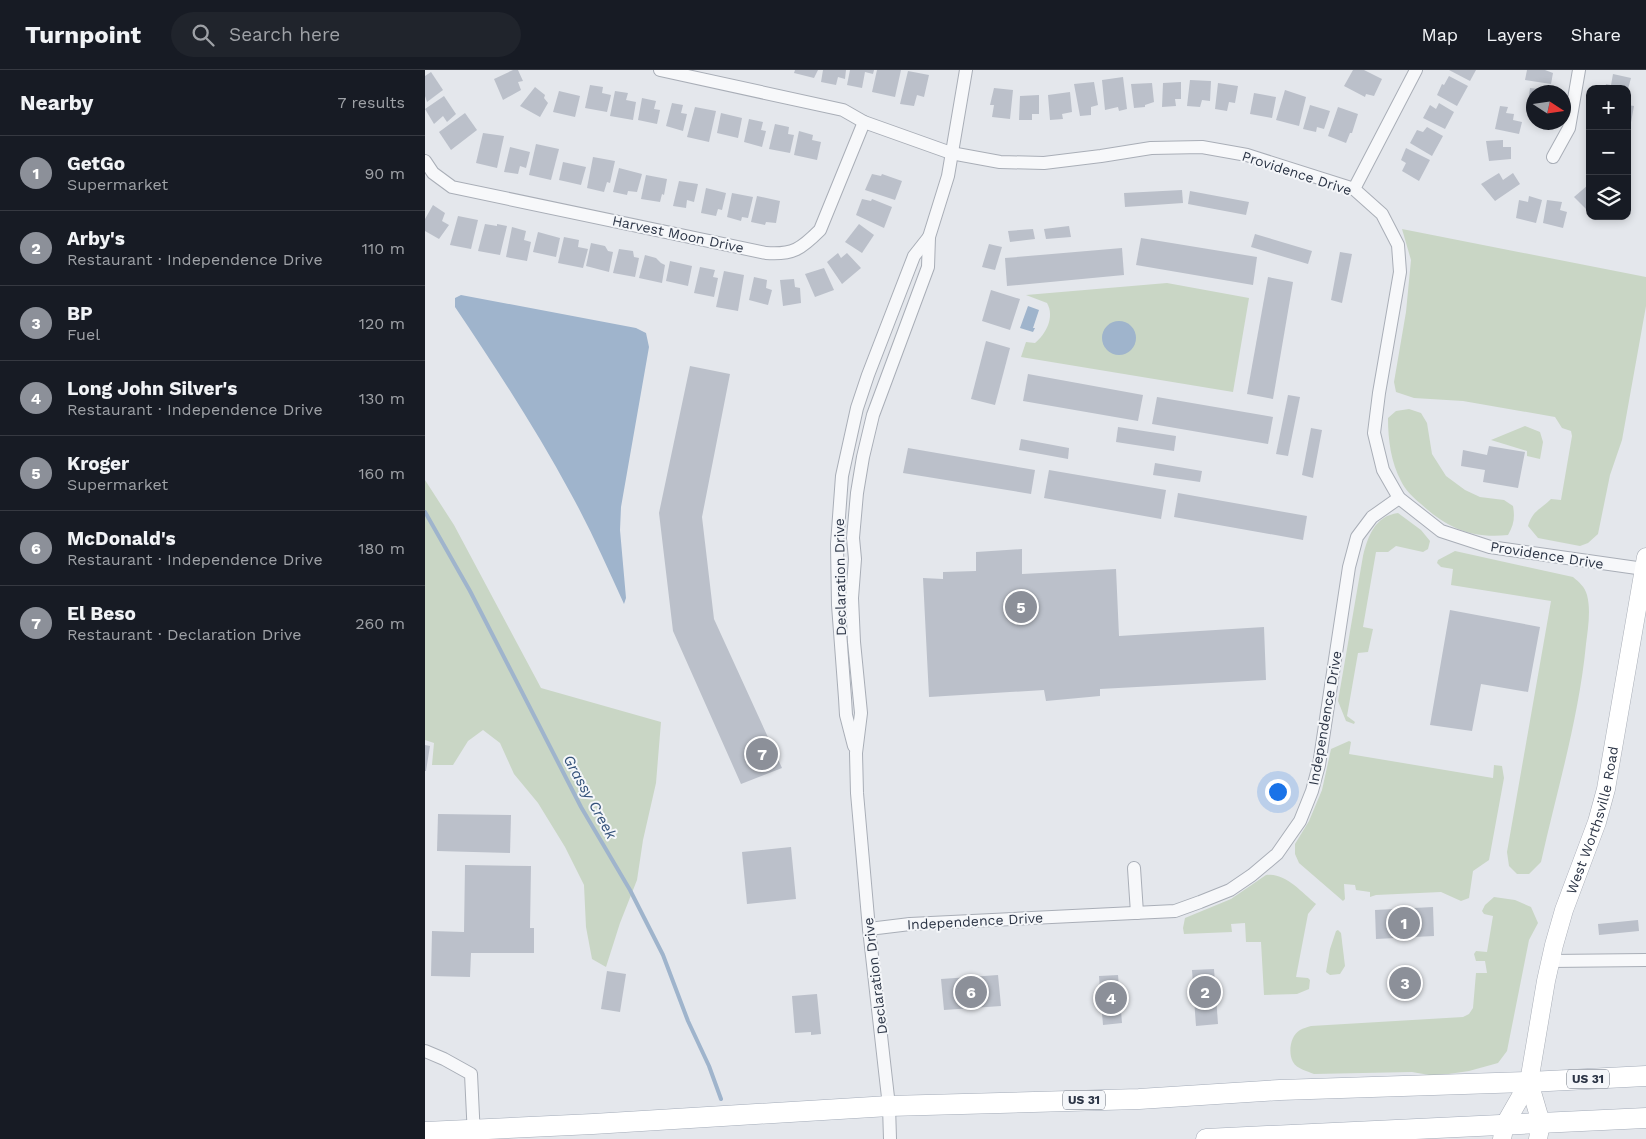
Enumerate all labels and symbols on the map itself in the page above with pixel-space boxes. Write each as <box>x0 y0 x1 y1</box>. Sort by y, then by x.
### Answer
north arrow <box>1526 85 1571 130</box>
street label: Providence Drive <box>1240 148 1354 198</box>
street label: Harvest Moon Drive <box>611 212 745 256</box>
street label: Declaration Drive <box>831 518 849 636</box>
street label: Providence Drive <box>1489 538 1605 572</box>
pin: 5 <box>1005 588 1037 626</box>
street label: Independence Drive <box>1305 650 1345 786</box>
pin: 7 <box>746 735 778 773</box>
street label: West Worthsville Road <box>1563 745 1621 896</box>
water label: Grassy Creek <box>559 752 621 843</box>
your location <box>1265 779 1291 805</box>
pin: 1 <box>1388 904 1420 942</box>
street label: Independence Drive <box>907 909 1043 933</box>
street label: Declaration Drive <box>860 917 890 1035</box>
pin: 3 <box>1389 964 1421 1002</box>
pin: 6 <box>955 973 987 1011</box>
pin: 2 <box>1189 973 1221 1011</box>
pin: 4 <box>1095 979 1127 1017</box>
road number: US 31 <box>1567 1070 1609 1089</box>
road number: US 31 <box>1063 1090 1105 1110</box>

